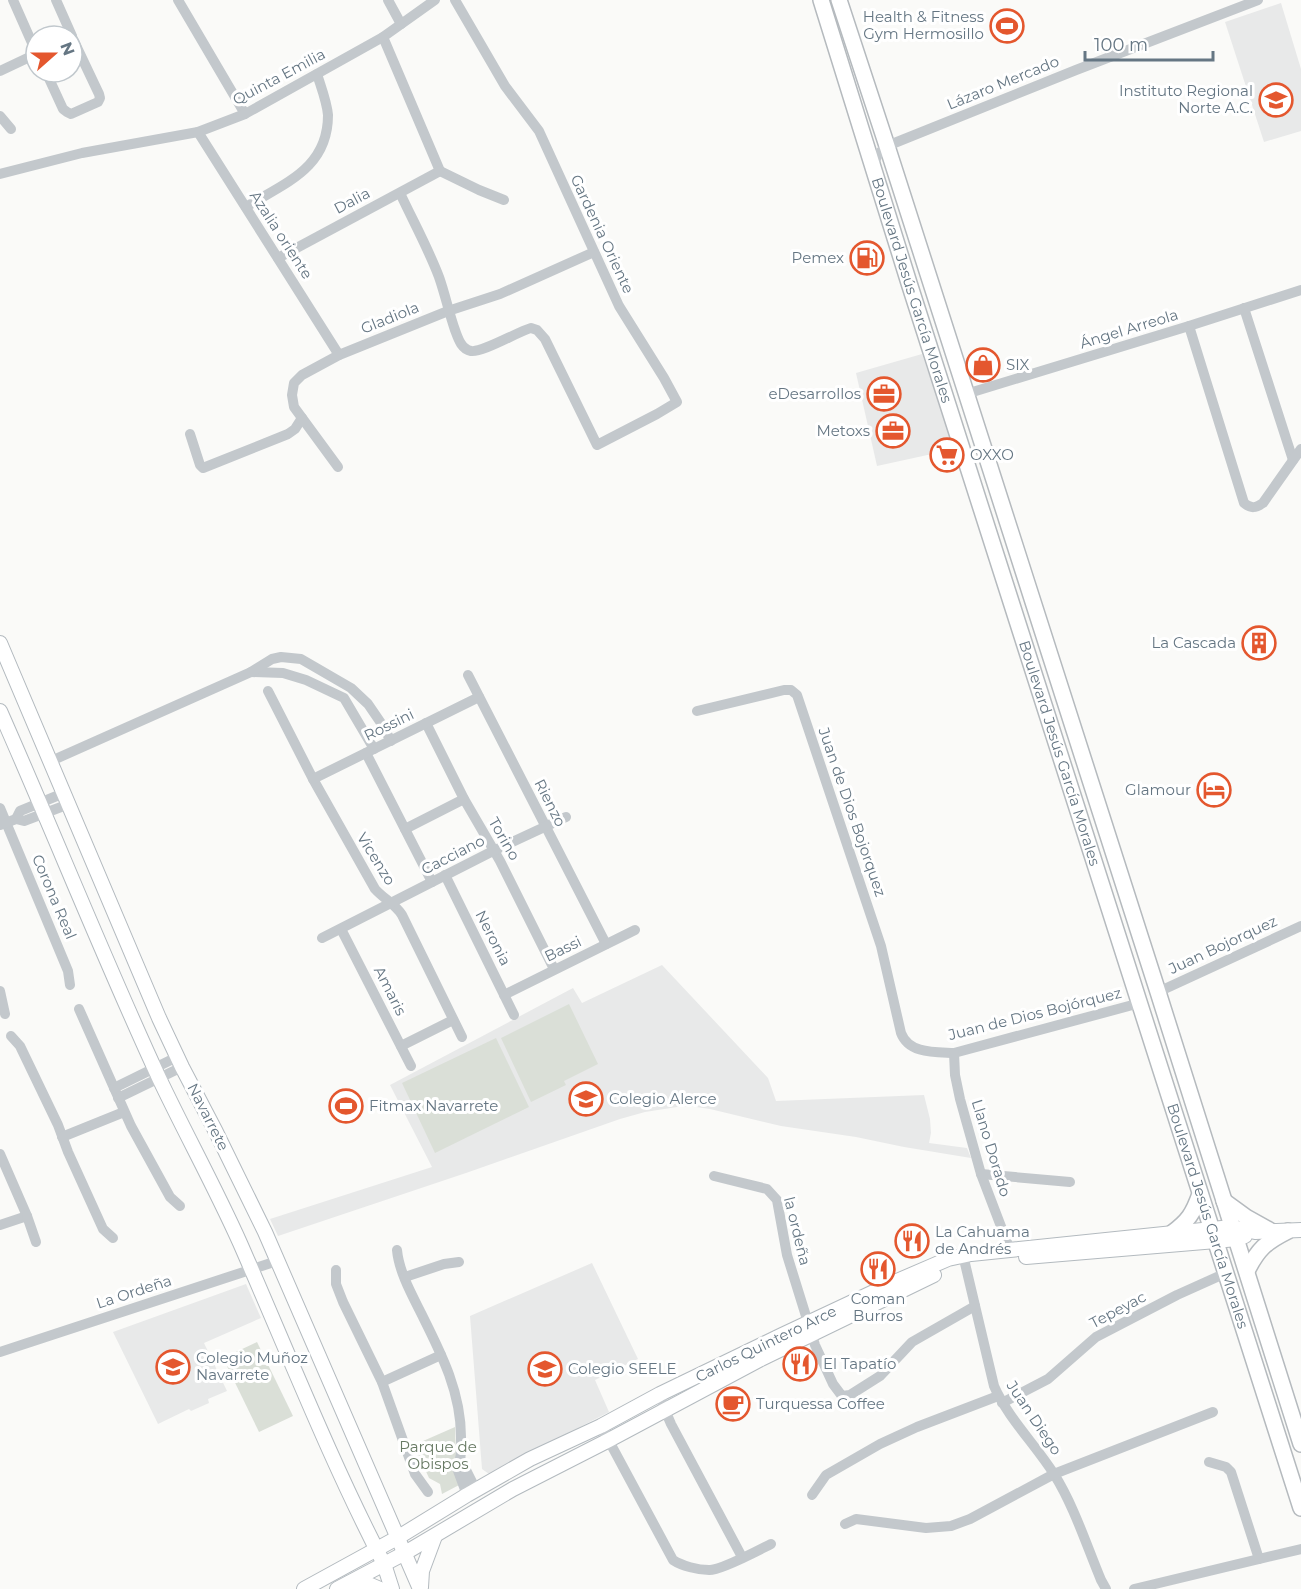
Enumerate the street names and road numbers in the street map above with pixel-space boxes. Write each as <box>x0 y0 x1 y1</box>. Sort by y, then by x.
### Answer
street label: Quinta Emilia <box>229 44 328 109</box>
street label: Lázaro Mercado <box>944 51 1062 114</box>
street label: Gardenia Oriente <box>567 171 638 296</box>
street label: Boulevard Jesús García Morales <box>868 175 957 405</box>
street label: Dalia <box>330 183 373 218</box>
street label: Azalia oriente <box>246 187 317 282</box>
street label: Gladiola <box>358 297 422 338</box>
street label: Ángel Arreola <box>1077 305 1180 353</box>
street label: Boulevard Jesús García Morales <box>1015 638 1105 868</box>
street label: Rossini <box>361 704 417 745</box>
street label: Juan de Dios Bojorquez <box>814 724 890 899</box>
street label: Rienzo <box>530 776 570 830</box>
street label: Torino <box>485 814 524 864</box>
street label: Vicenzo <box>353 829 400 889</box>
street label: Cacciano <box>418 831 488 879</box>
street label: Corona Real <box>28 851 81 942</box>
street label: Neronia <box>471 907 515 969</box>
street label: Juan Bojorquez <box>1165 911 1280 978</box>
street label: Bassi <box>541 931 584 966</box>
street label: Amaris <box>370 963 411 1019</box>
street label: Juan de Dios Bojórquez <box>945 983 1124 1044</box>
street label: Navarrete <box>183 1080 234 1154</box>
street label: Llano Dorado <box>968 1097 1015 1199</box>
street label: Boulevard Jesús García Morales <box>1163 1101 1253 1331</box>
street label: la ordeña <box>780 1194 815 1267</box>
street label: La Ordeña <box>94 1270 174 1313</box>
street label: Tepeyac <box>1086 1287 1149 1332</box>
street label: Carlos Quintero Arce <box>692 1301 840 1386</box>
street label: Juan Diego <box>1002 1376 1066 1459</box>

